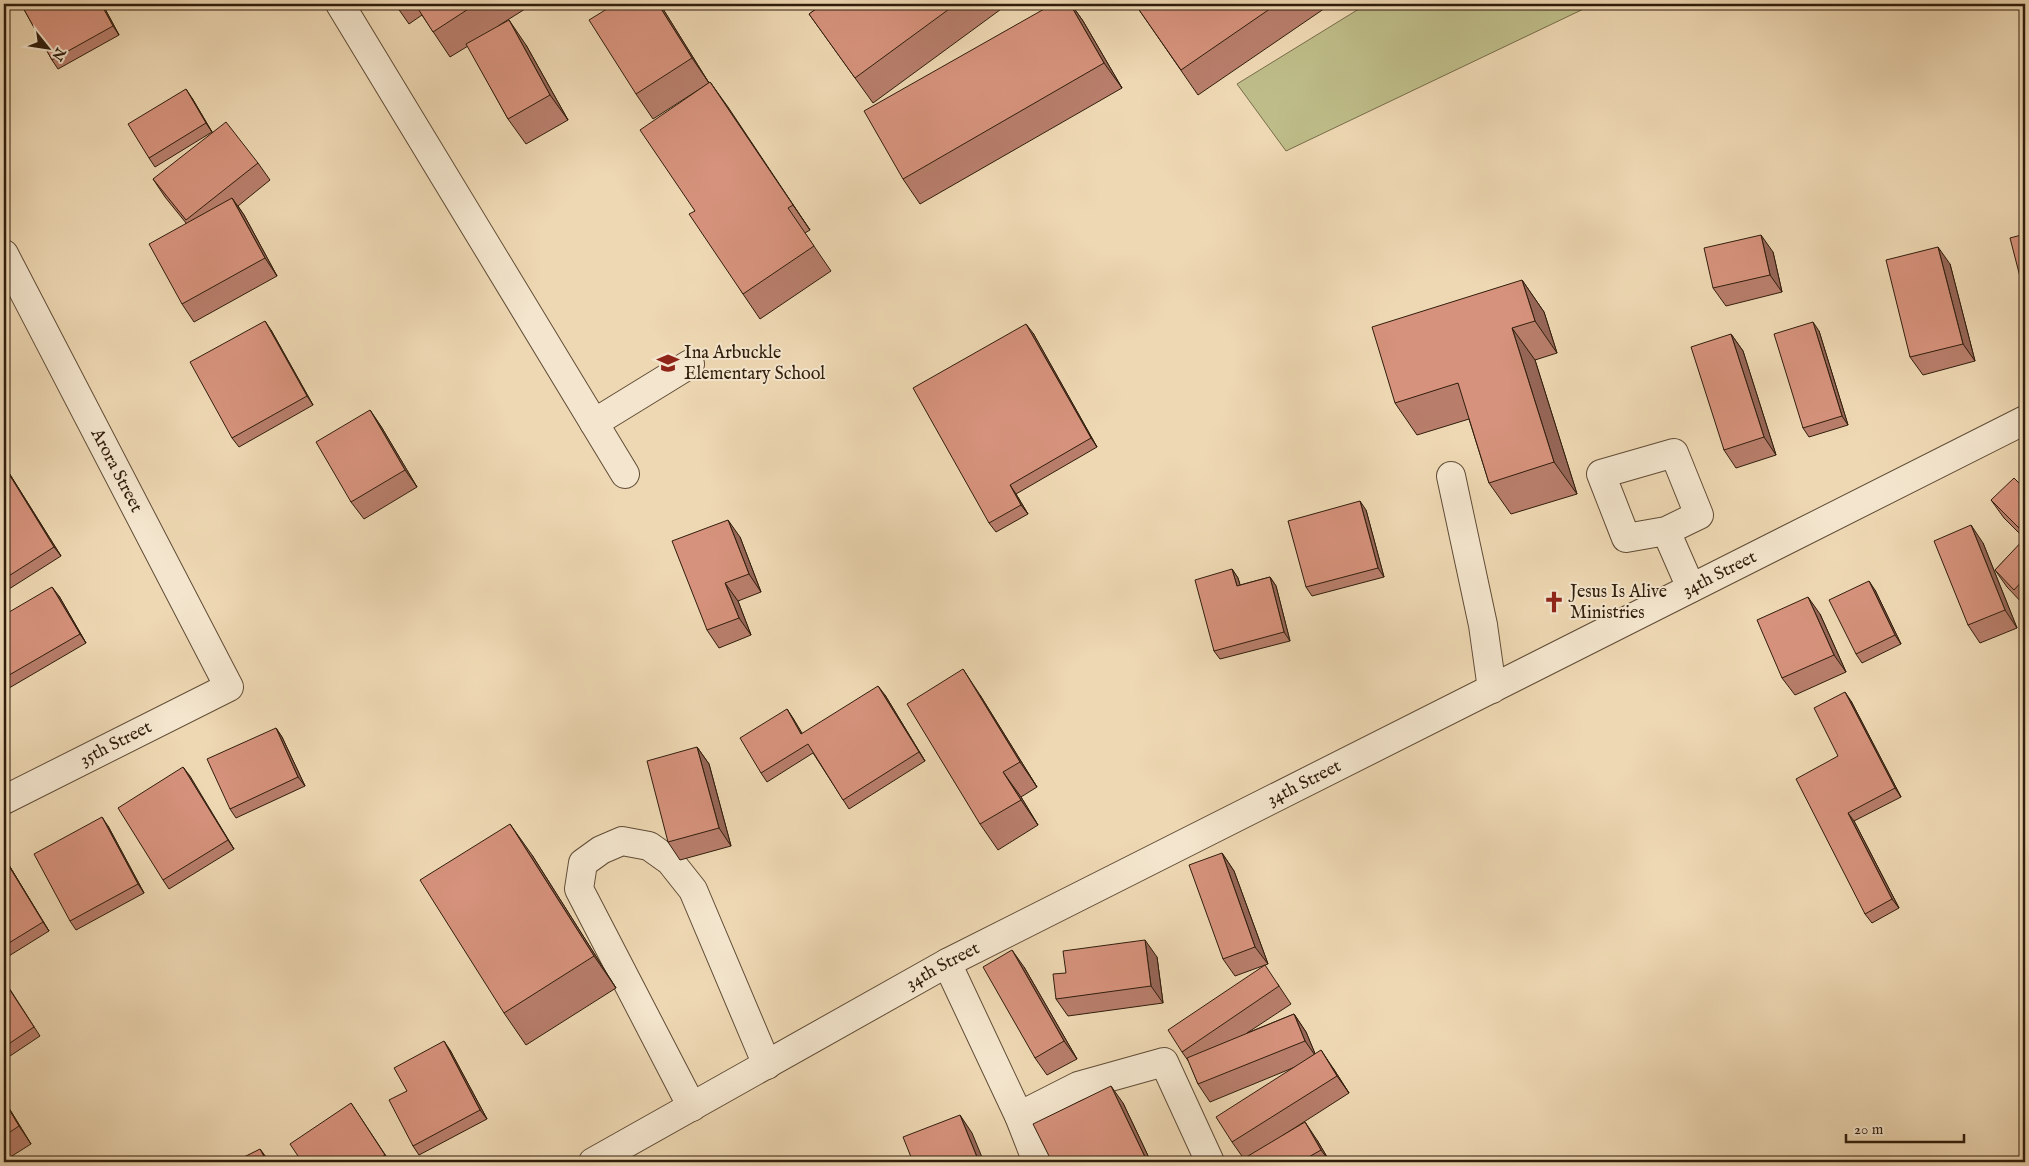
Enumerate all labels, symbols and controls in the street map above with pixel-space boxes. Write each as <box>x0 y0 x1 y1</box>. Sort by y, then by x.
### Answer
north arrow <box>22 22 72 72</box>
text: N <box>48 43 70 64</box>
place label: Ina Arbuckle Elementary School <box>684 342 825 386</box>
school or university icon: Ina Arbuckle Elementary School <box>655 350 681 376</box>
street label: Arora Street <box>85 424 148 516</box>
street label: 34th Street <box>1679 546 1760 602</box>
place label: Jesus Is Alive Ministries <box>1568 581 1667 625</box>
church icon: Jesus Is Alive Ministries <box>1541 589 1567 615</box>
street label: 35th Street <box>76 716 156 772</box>
street label: 34th Street <box>1263 755 1345 811</box>
street label: 34th Street <box>902 937 983 995</box>
scale bar <box>1846 1111 1964 1143</box>
text: 20 m <box>1854 1120 1884 1139</box>

